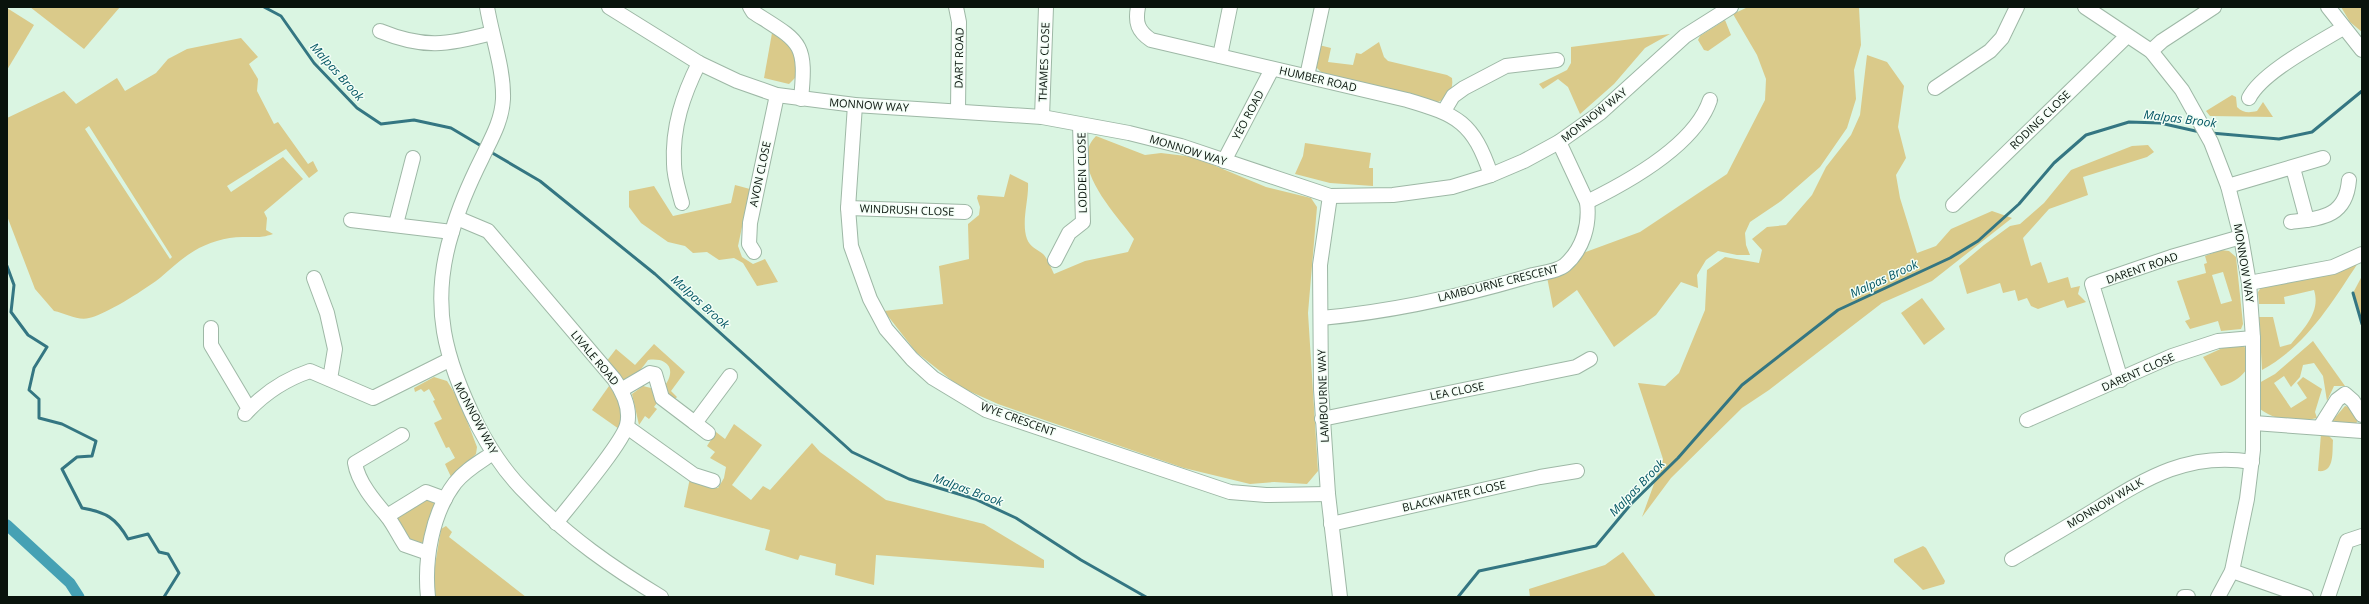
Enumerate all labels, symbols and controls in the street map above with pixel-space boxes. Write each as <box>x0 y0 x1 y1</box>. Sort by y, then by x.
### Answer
street label: THAMES CLOSE <box>1035 22 1052 102</box>
street label: DART ROAD <box>950 27 967 89</box>
water label: Malpas Brook <box>307 39 369 105</box>
street label: HUMBER ROAD <box>1278 62 1358 95</box>
street label: MONNOW WAY <box>1558 84 1630 145</box>
street label: YEO ROAD <box>1228 87 1267 142</box>
street label: RODING CLOSE <box>2006 87 2073 152</box>
street label: MONNOW WAY <box>829 94 910 115</box>
water label: Malpas Brook <box>2143 106 2219 132</box>
street label: MONNOW WAY <box>1148 131 1229 169</box>
street label: LODDEN CLOSE <box>1073 132 1090 214</box>
street label: AVON CLOSE <box>745 140 774 208</box>
street label: WINDRUSH CLOSE <box>859 200 955 219</box>
street label: MONNOW WAY <box>2231 222 2258 304</box>
street label: DARENT ROAD <box>2104 248 2180 287</box>
water label: Malpas Brook <box>1847 255 1922 302</box>
street label: LAMBOURNE CRESCENT <box>1436 260 1560 305</box>
water label: Malpas Brook <box>667 271 734 333</box>
street label: LIVALE ROAD <box>568 327 623 388</box>
street label: LAMBOURNE WAY <box>1313 348 1332 443</box>
street label: DARENT CLOSE <box>2099 349 2177 394</box>
street label: LEA CLOSE <box>1428 378 1485 403</box>
street label: MONNOW WAY <box>451 379 502 457</box>
street label: WYE CRESCENT <box>979 398 1058 439</box>
water label: Malpas Brook <box>1605 455 1669 520</box>
water label: Malpas Brook <box>931 469 1007 510</box>
street label: MONNOW WALK <box>2064 474 2146 531</box>
street label: BLACKWATER CLOSE <box>1401 476 1507 515</box>

